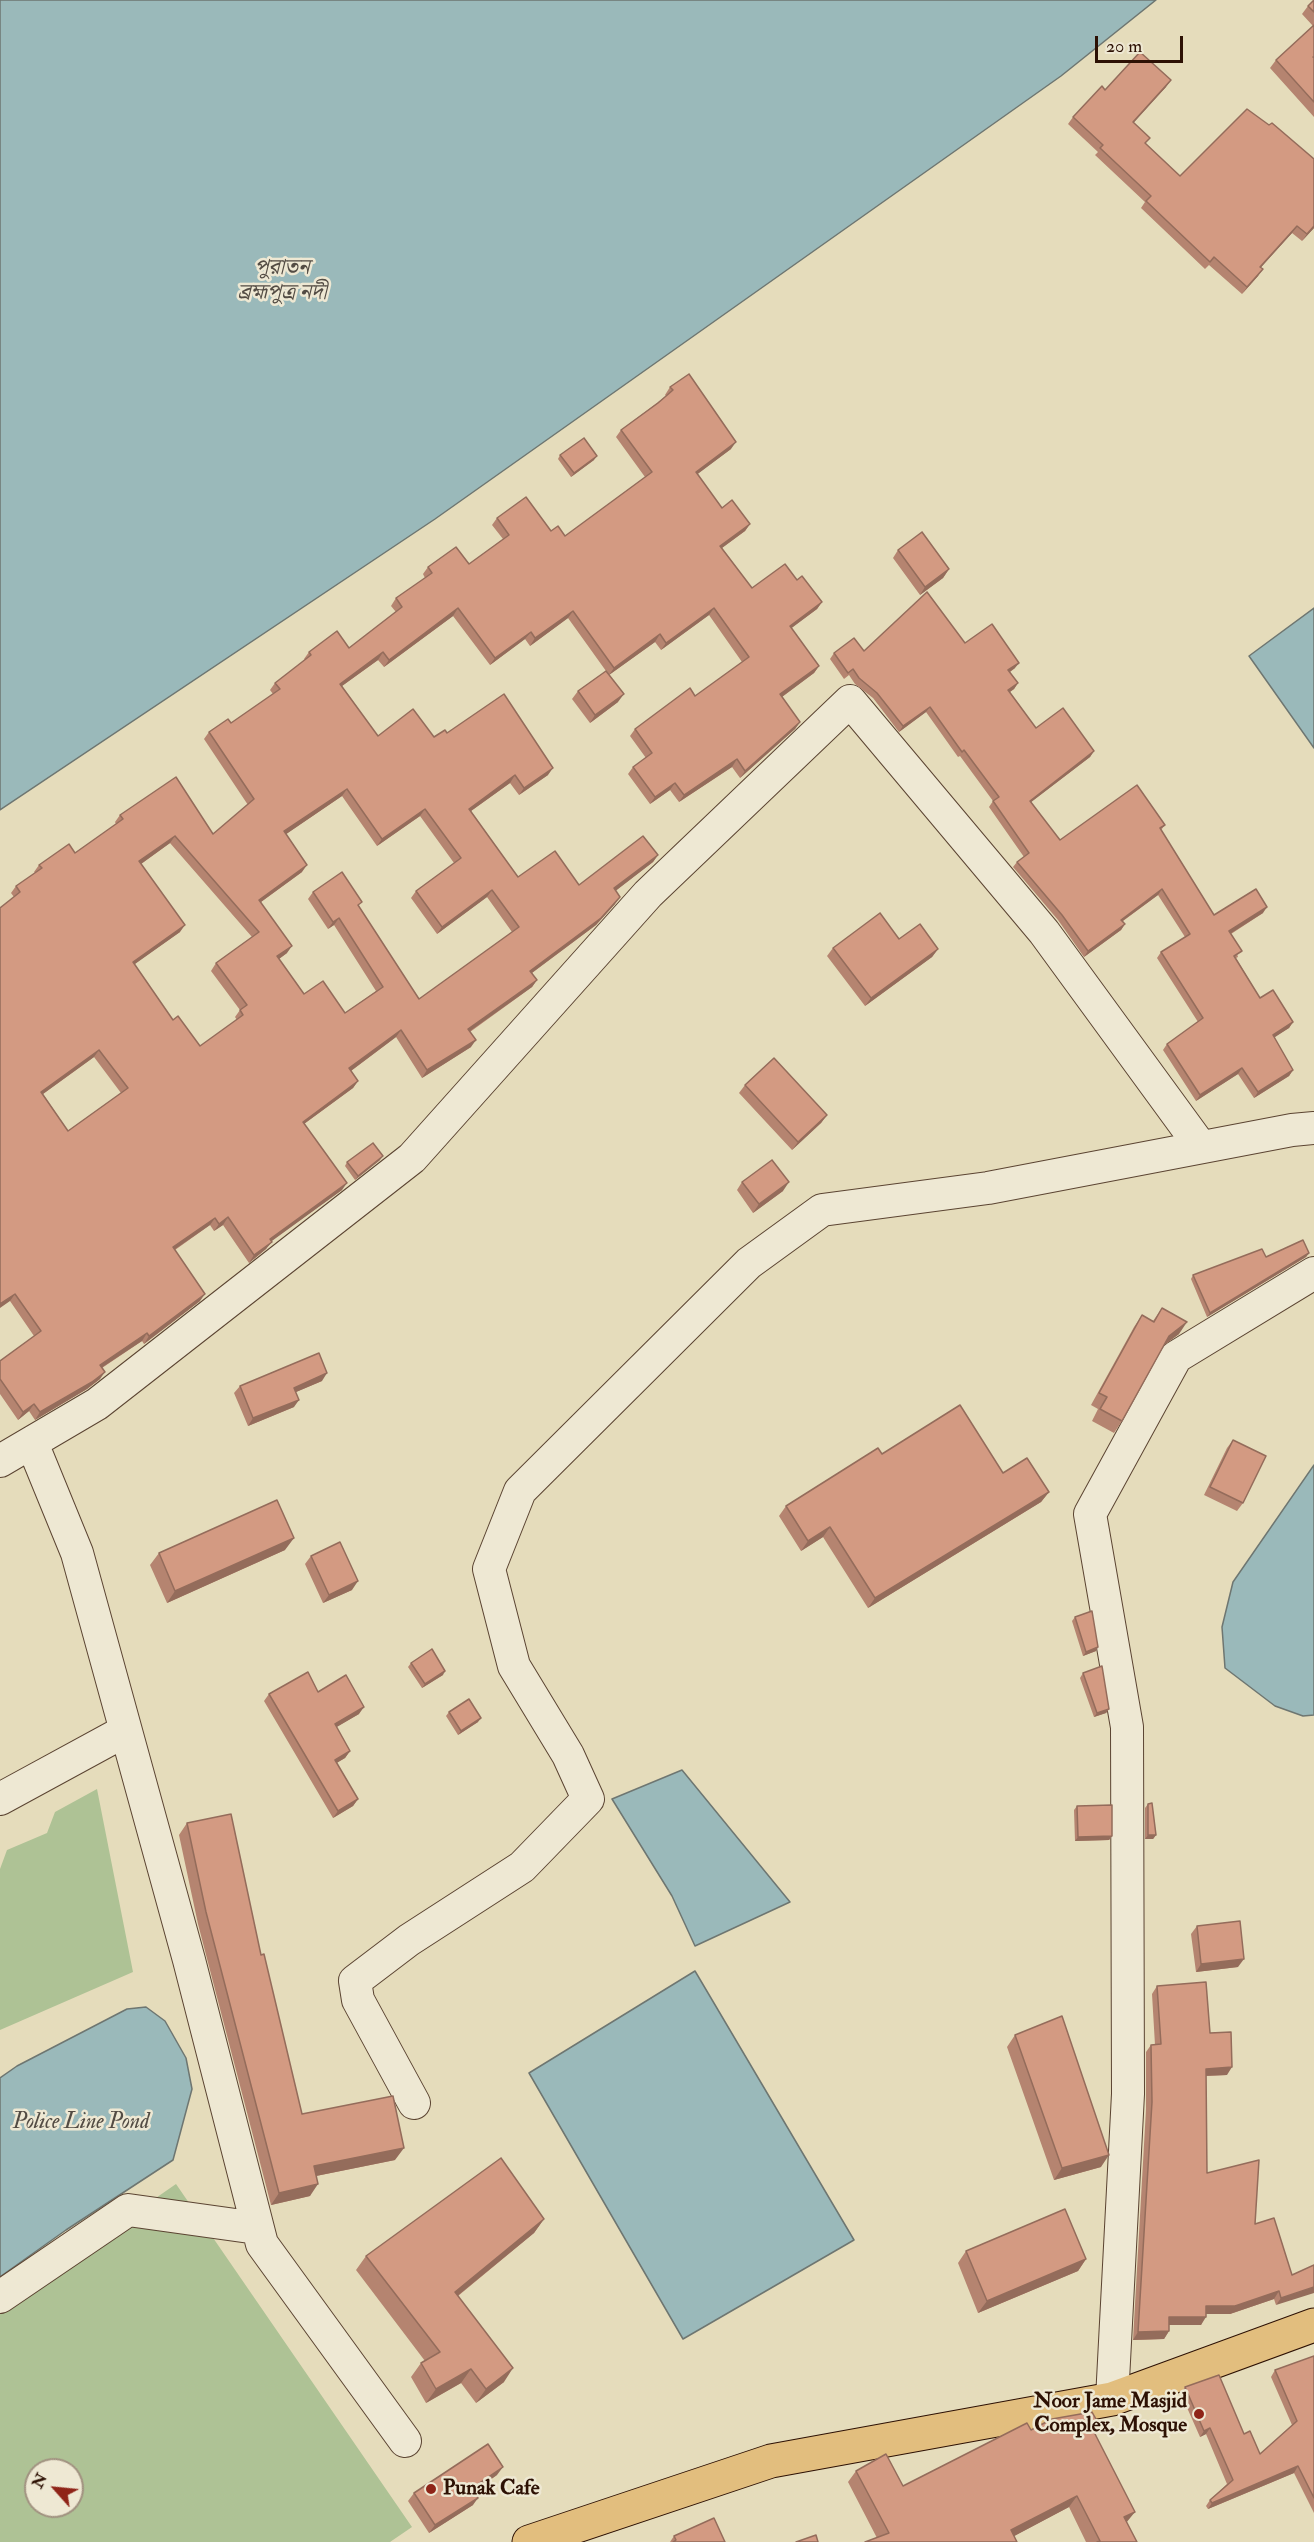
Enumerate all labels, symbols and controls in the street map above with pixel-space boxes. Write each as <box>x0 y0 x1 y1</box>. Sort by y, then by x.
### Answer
scale bar <box>1098 24 1186 62</box>
text: 20 m <box>1106 35 1142 58</box>
water label: পুরাতন ব্রহ্মপুত্র নদী <box>237 256 327 308</box>
water label: Police Line Pond <box>13 2110 149 2136</box>
place label: Noor Jame Masjid Complex, Mosque <box>1033 2389 1187 2439</box>
marker: Noor Jame Masjid Complex, Mosque <box>1192 2407 1206 2421</box>
north arrow <box>24 2458 84 2518</box>
text: N <box>28 2470 52 2492</box>
place label: Punak Cafe <box>443 2476 539 2502</box>
marker: Punak Cafe <box>424 2482 438 2496</box>

